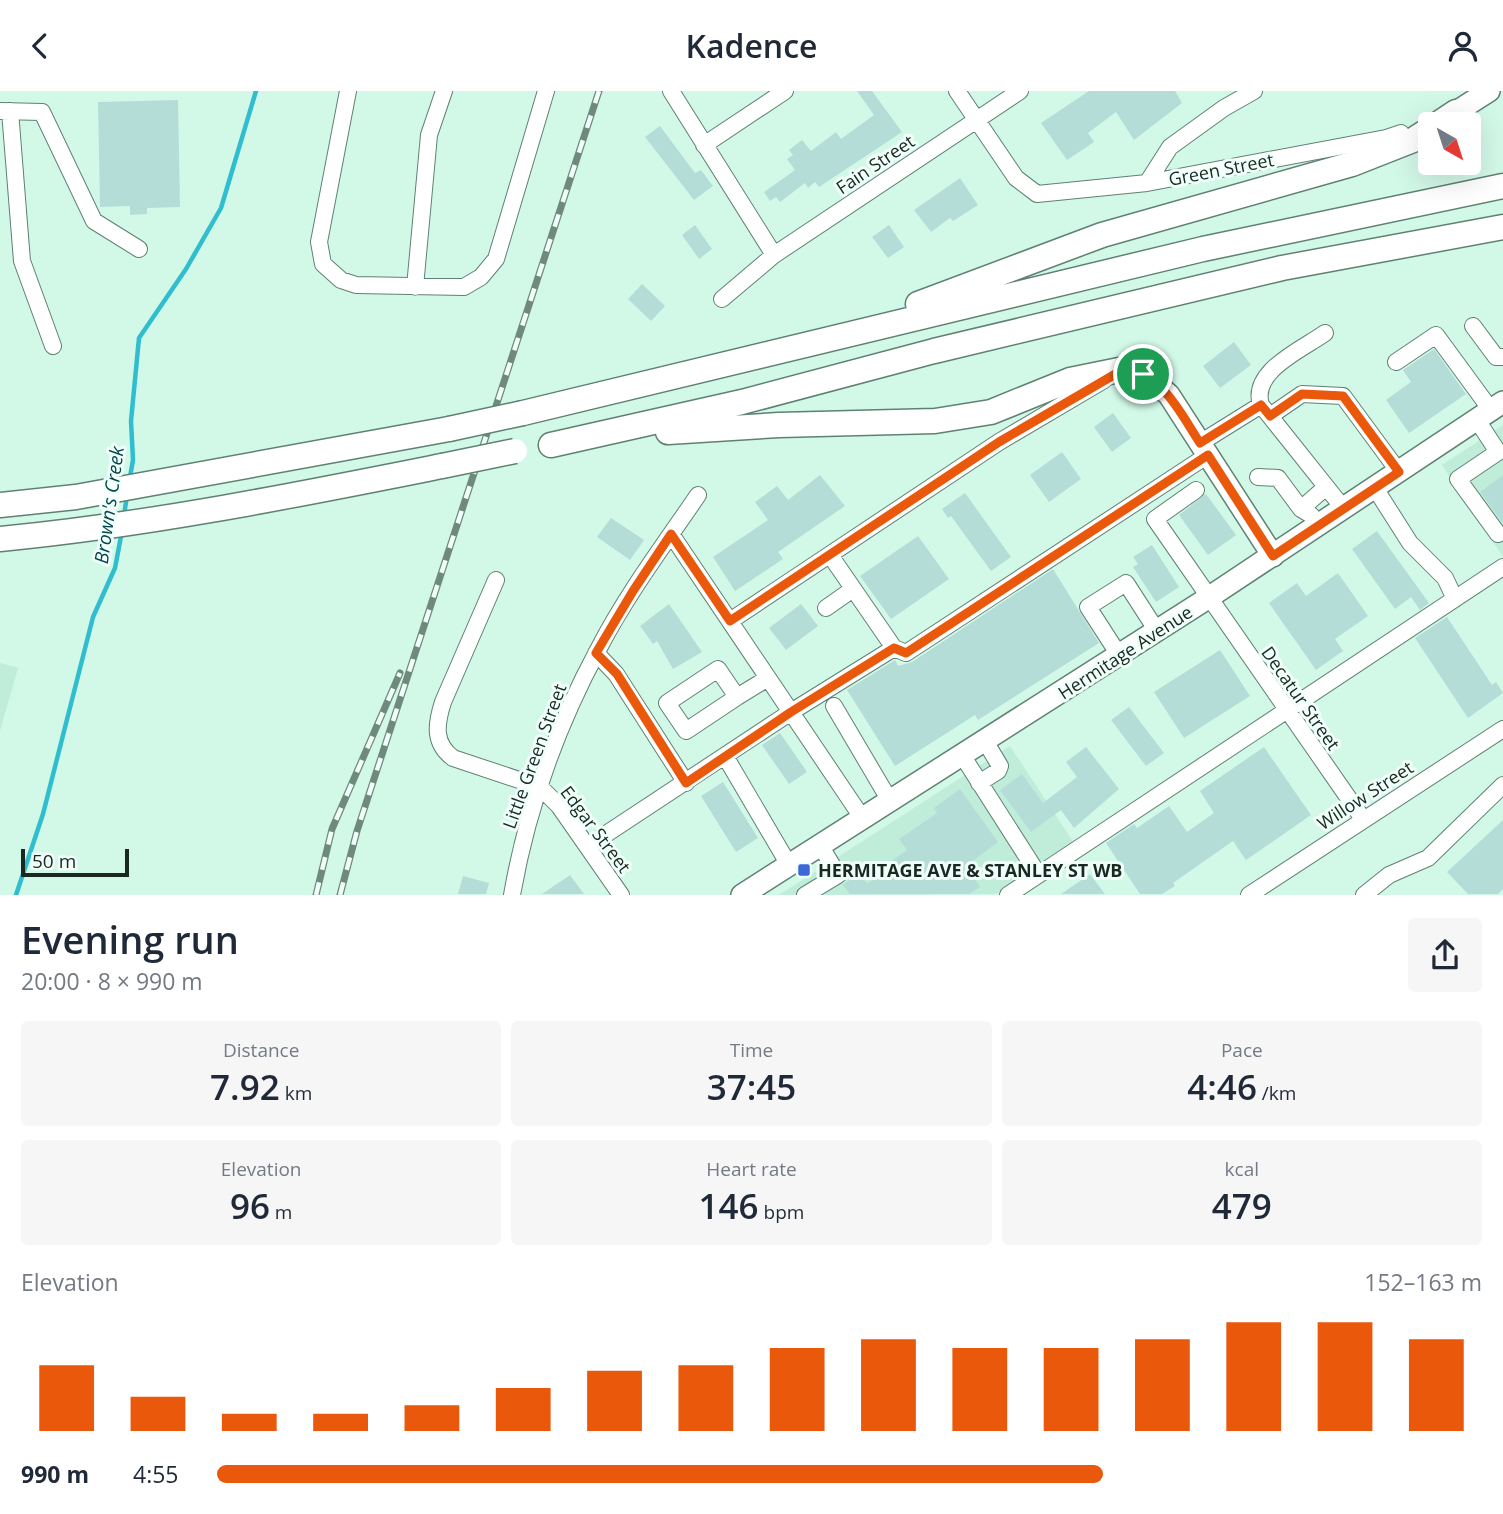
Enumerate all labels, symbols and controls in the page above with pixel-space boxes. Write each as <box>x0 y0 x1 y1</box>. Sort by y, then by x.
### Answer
text: Kadence <box>686 24 818 67</box>
icon: back <box>21 27 59 65</box>
icon: person <box>1444 27 1482 65</box>
north arrow <box>1418 112 1480 175</box>
map controls <box>1418 112 1481 175</box>
street label: Fain Street <box>831 129 919 199</box>
street label: Green Street <box>1166 147 1276 191</box>
pin <box>1113 344 1173 404</box>
icon: arrive <box>1124 355 1162 393</box>
water label: Brown's Creek <box>88 444 130 565</box>
street label: Hermitage Avenue <box>1053 600 1197 704</box>
street label: Decatur Street <box>1256 641 1346 755</box>
street label: Little Green Street <box>497 680 571 832</box>
street label: Willow Street <box>1312 755 1418 835</box>
street label: Edgar Street <box>555 781 637 877</box>
scale bar <box>21 845 130 877</box>
text: 50 m <box>32 848 76 874</box>
place label: HERMITAGE AVE & STANLEY ST WB <box>818 858 1122 882</box>
marker: HERMITAGE AVE & STANLEY ST WB <box>796 862 812 878</box>
text: Evening run <box>21 913 239 965</box>
button: share <box>1408 918 1482 992</box>
text: 20:00 · 8 × 990 m <box>21 965 203 997</box>
text: Distance <box>223 1037 299 1063</box>
text: Time <box>730 1037 773 1063</box>
text: Pace <box>1221 1037 1263 1063</box>
text: 7.92 <box>210 1063 280 1110</box>
text: 37:45 <box>707 1063 796 1110</box>
text: 4:46 <box>1187 1063 1257 1110</box>
text: km <box>280 1080 312 1106</box>
text: /km <box>1257 1080 1296 1106</box>
text: Elevation <box>221 1156 302 1182</box>
text: Heart rate <box>706 1156 797 1182</box>
text: kcal <box>1225 1156 1259 1182</box>
text: 96 <box>230 1182 270 1229</box>
text: 146 <box>699 1182 759 1229</box>
text: 479 <box>1212 1182 1272 1229</box>
text: m <box>270 1199 292 1225</box>
text: bpm <box>759 1199 804 1225</box>
text: Elevation <box>21 1266 119 1298</box>
text: 152–163 m <box>1364 1266 1482 1298</box>
text: 990 m <box>21 1458 89 1490</box>
text: 4:55 <box>133 1458 179 1490</box>

